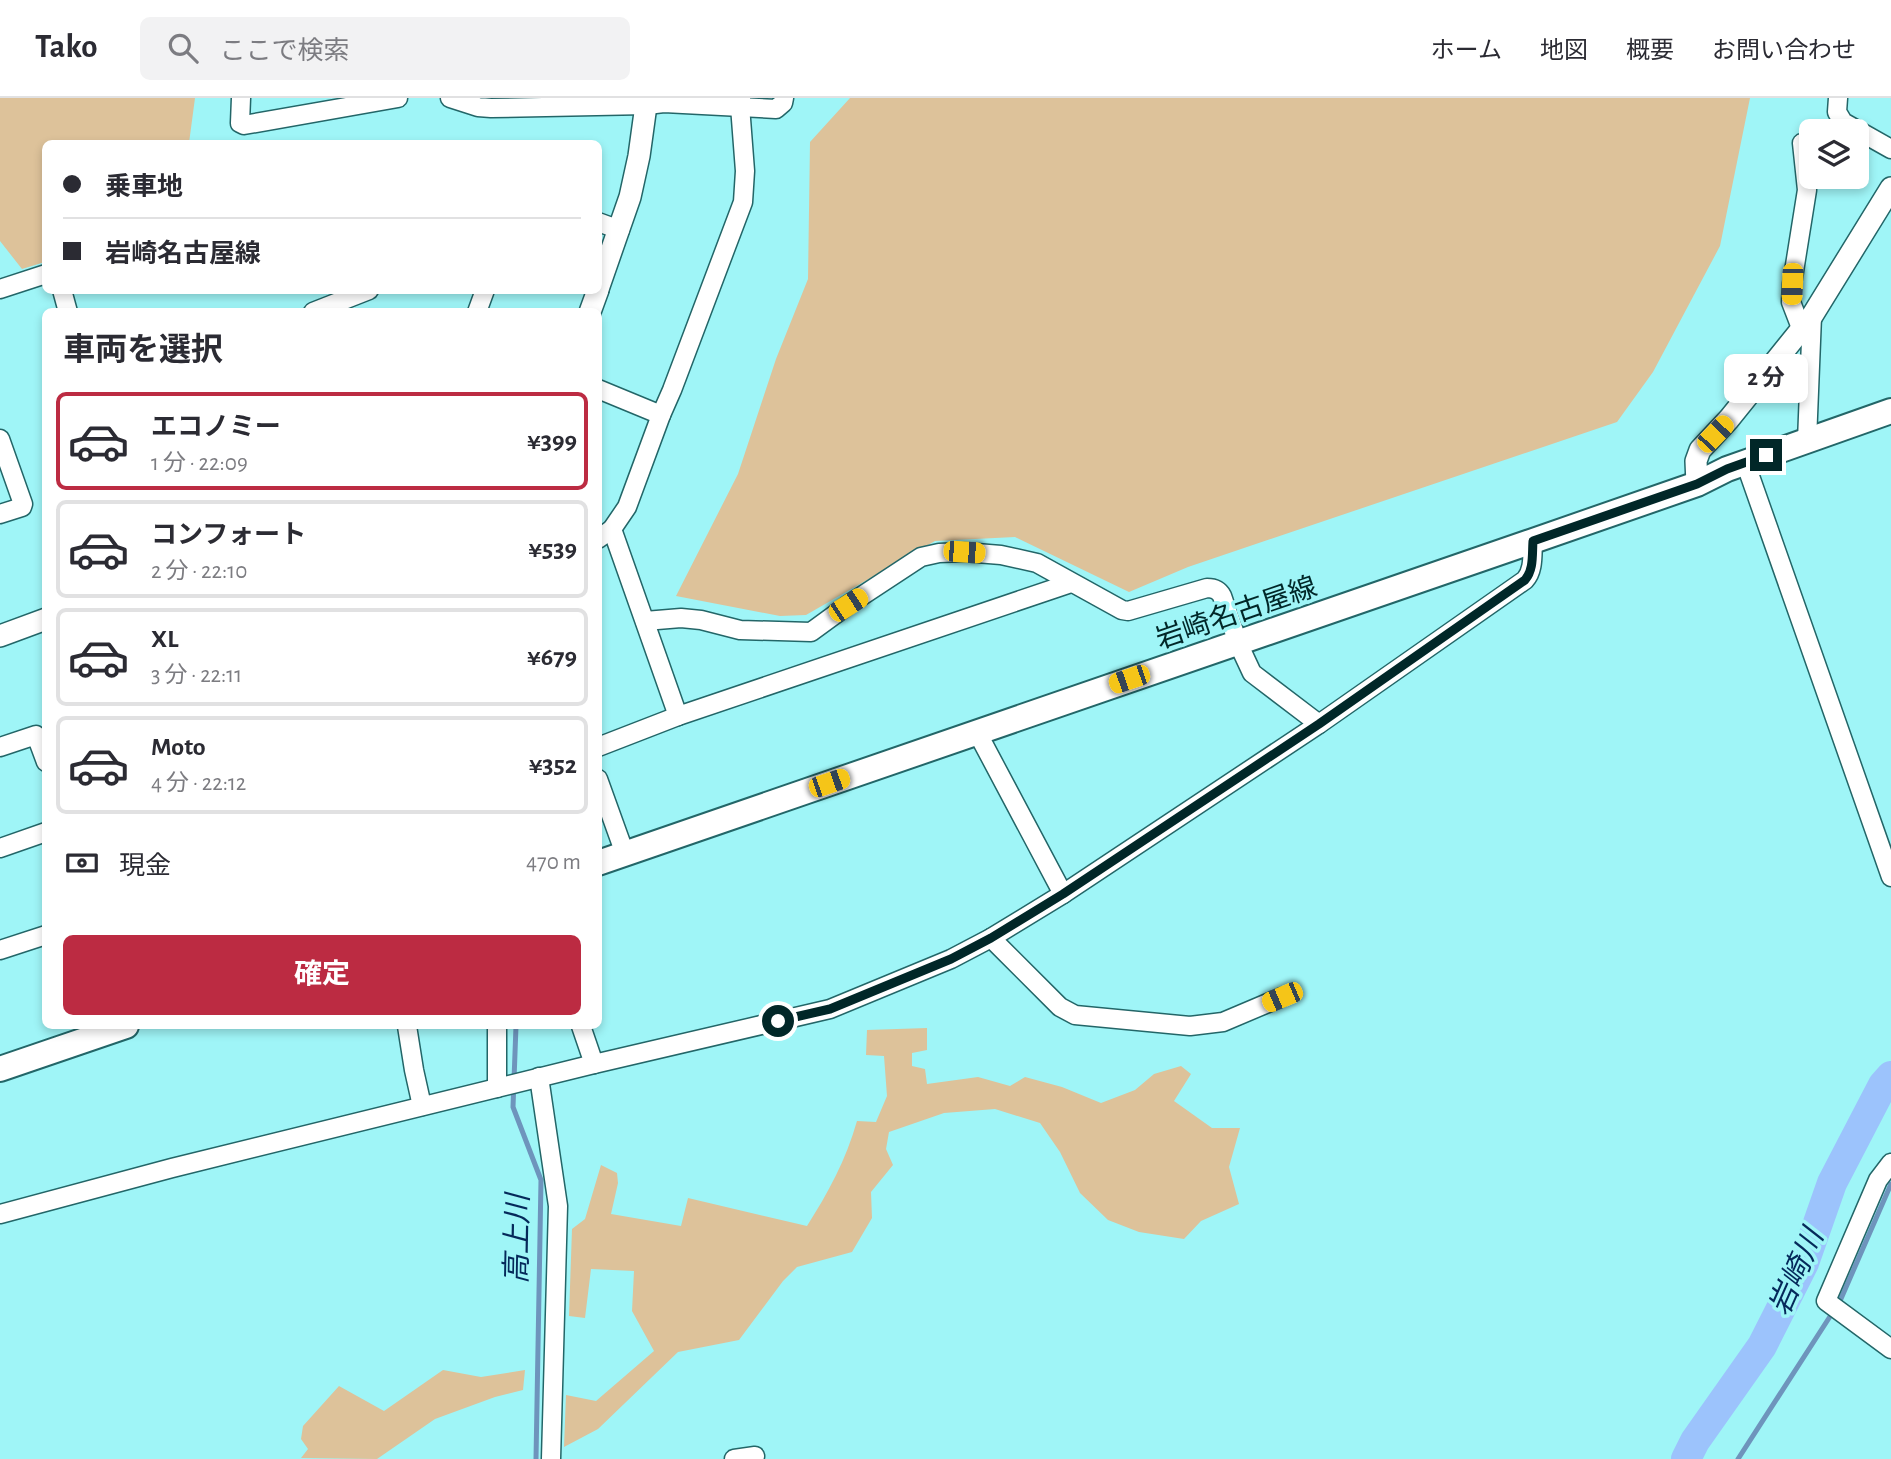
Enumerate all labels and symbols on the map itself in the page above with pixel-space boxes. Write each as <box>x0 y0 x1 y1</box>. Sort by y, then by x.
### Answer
car <box>1781 263 1804 305</box>
callout: 2 分 <box>1724 354 1808 402</box>
car <box>1693 412 1738 456</box>
route end <box>1750 439 1782 471</box>
car <box>943 540 986 564</box>
street label: 岩崎名古屋線 <box>1152 571 1321 654</box>
car <box>825 585 872 625</box>
car <box>1106 662 1153 696</box>
car <box>806 766 853 800</box>
car <box>1259 979 1306 1015</box>
route start <box>762 1005 794 1037</box>
water label: 高上川 <box>500 1191 534 1284</box>
water label: 岩崎川 <box>1763 1222 1830 1320</box>

